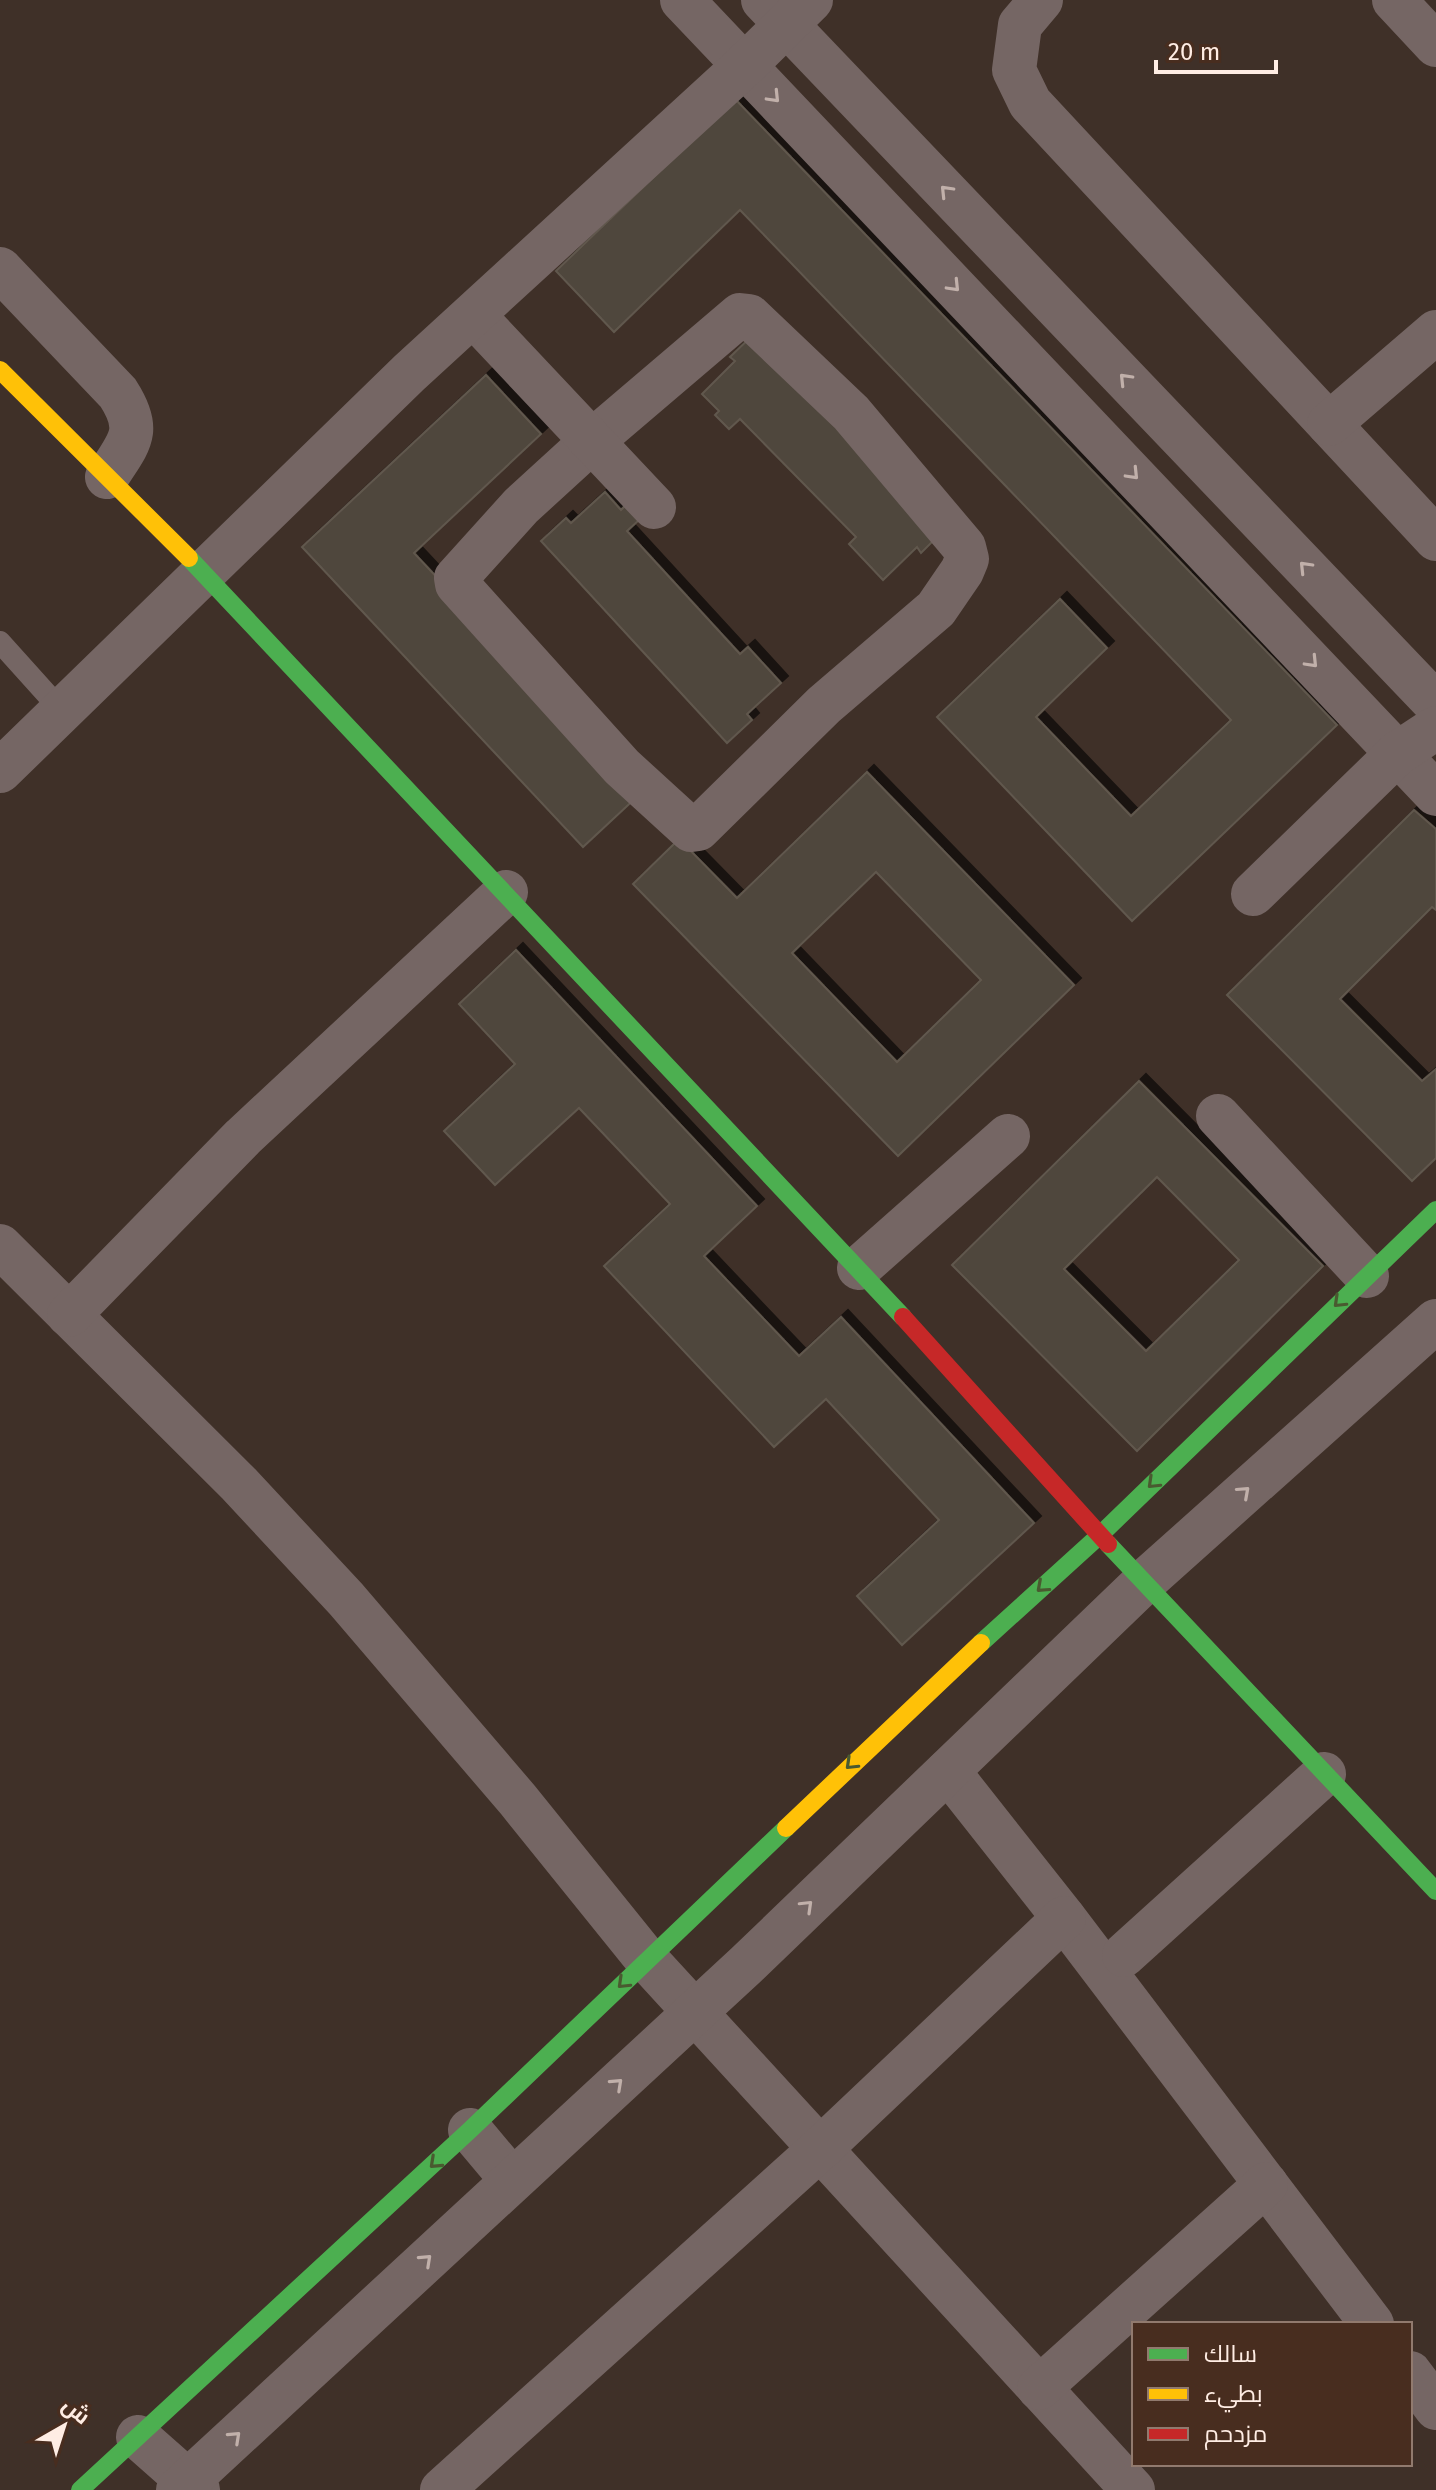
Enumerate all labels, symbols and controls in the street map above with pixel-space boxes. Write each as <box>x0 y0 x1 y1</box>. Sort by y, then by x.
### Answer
scale bar <box>1156 24 1276 74</box>
text: 20 m <box>1168 38 1220 66</box>
one-way arrow <box>765 88 780 102</box>
one-way arrow <box>940 186 955 200</box>
one-way arrow <box>944 276 958 291</box>
one-way arrow <box>1120 374 1134 388</box>
one-way arrow <box>1123 465 1138 479</box>
one-way arrow <box>1299 562 1314 576</box>
one-way arrow <box>1303 653 1317 667</box>
one-way arrow <box>1334 1293 1348 1308</box>
one-way arrow <box>1147 1474 1162 1488</box>
one-way arrow <box>1235 1487 1249 1502</box>
one-way arrow <box>1037 1578 1051 1593</box>
one-way arrow <box>846 1755 861 1769</box>
one-way arrow <box>798 1901 812 1916</box>
one-way arrow <box>618 1973 632 1988</box>
one-way arrow <box>608 2078 622 2093</box>
one-way arrow <box>430 2153 445 2167</box>
one-way arrow <box>417 2254 431 2269</box>
legend <box>1132 2322 1412 2466</box>
text: سالك <box>1204 2340 1257 2368</box>
text: بطيء <box>1204 2380 1263 2413</box>
north arrow <box>24 2386 104 2466</box>
text: ش <box>57 2391 96 2430</box>
text: مزدحم <box>1204 2420 1267 2450</box>
one-way arrow <box>226 2432 241 2446</box>

